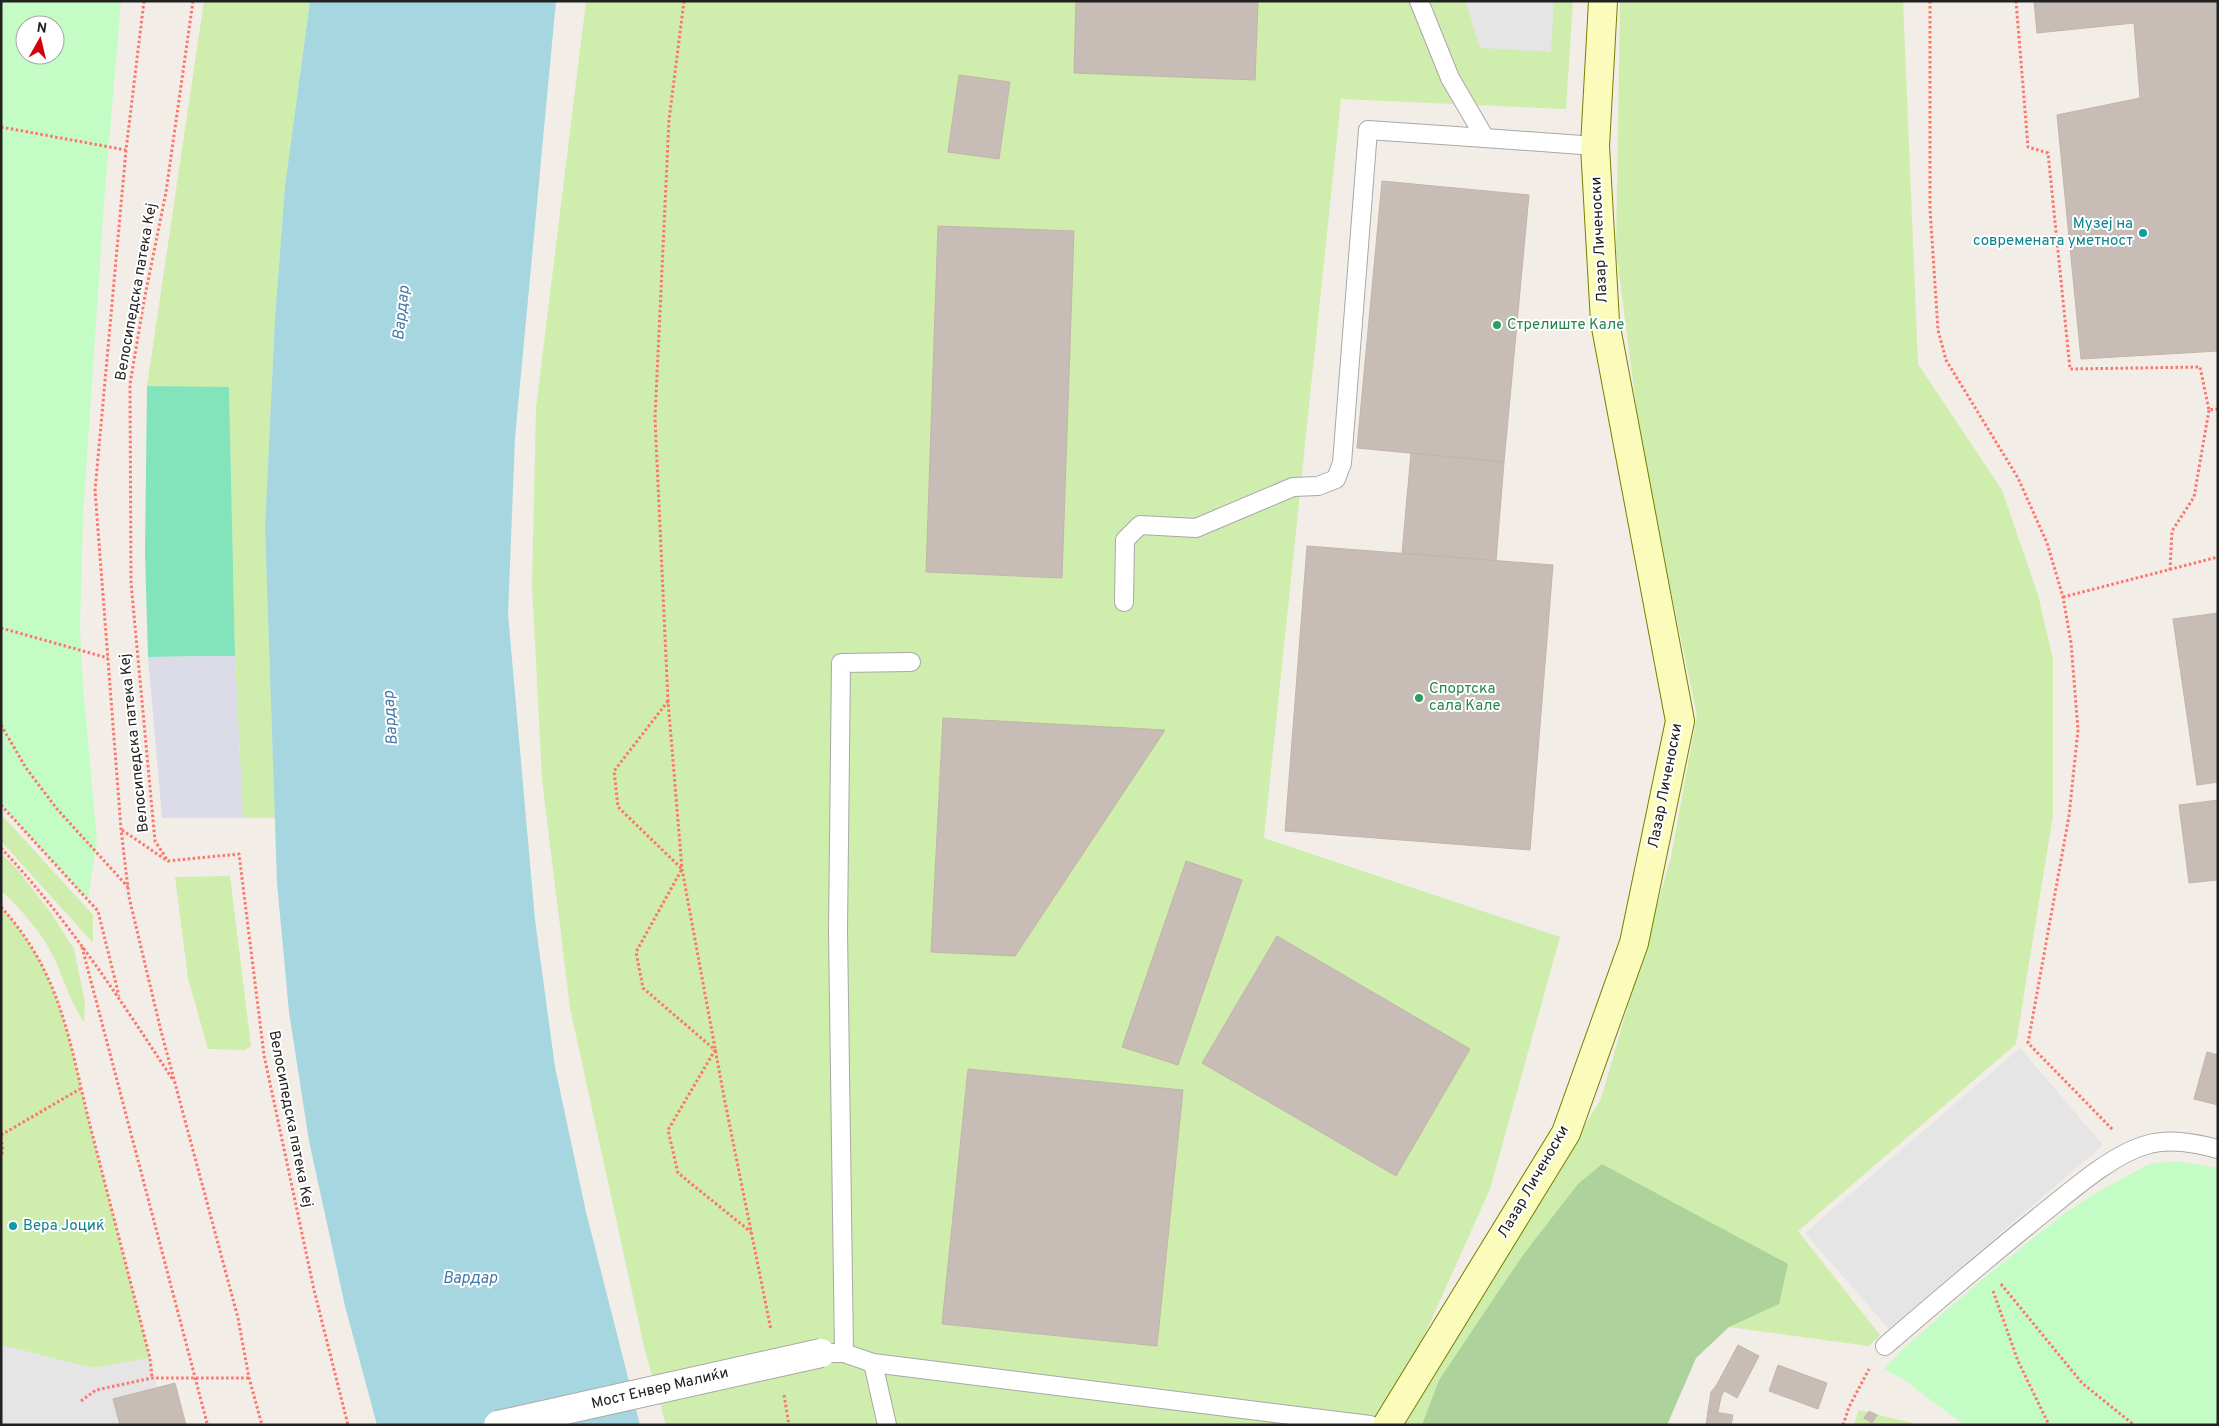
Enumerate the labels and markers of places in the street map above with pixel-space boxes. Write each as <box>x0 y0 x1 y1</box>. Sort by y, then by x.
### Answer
place label: Музеј на современата уметност <box>1973 215 2133 251</box>
marker: Музеј на современата уметност <box>2137 227 2149 239</box>
place label: Стрелиште Кале <box>1507 316 1624 335</box>
marker: Стрелиште Кале <box>1491 319 1503 331</box>
place label: Спортска сала Кале <box>1429 680 1501 716</box>
marker: Спортска сала Кале <box>1413 692 1425 704</box>
place label: Вера Јоциќ <box>23 1217 105 1236</box>
marker: Вера Јоциќ <box>7 1220 19 1232</box>

